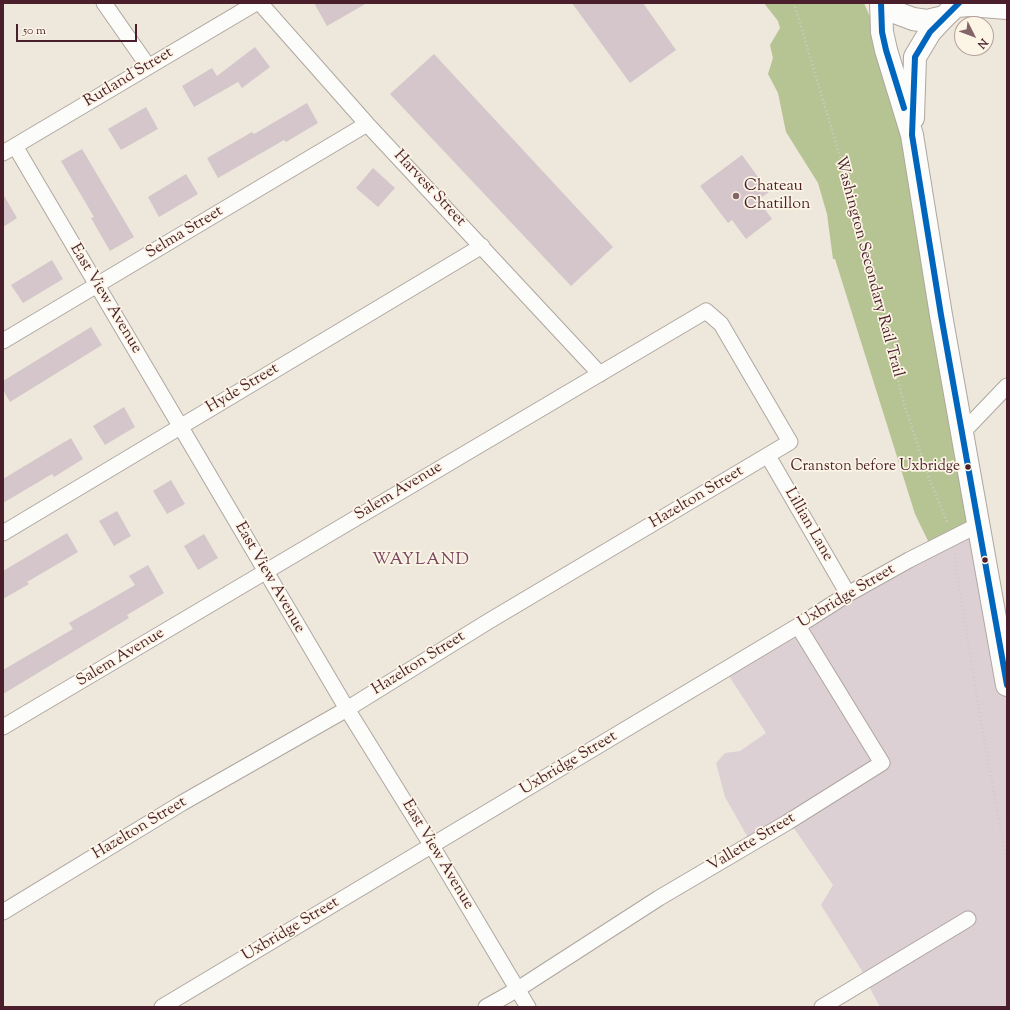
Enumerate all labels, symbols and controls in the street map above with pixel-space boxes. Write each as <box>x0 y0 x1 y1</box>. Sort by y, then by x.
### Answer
scale bar <box>18 16 139 42</box>
north arrow <box>954 16 994 56</box>
text: 50 m <box>23 22 46 40</box>
text: N <box>973 35 991 52</box>
street label: Rutland Street <box>81 44 177 112</box>
street label: Harvest Street <box>389 147 469 231</box>
street label: Washington Secondary Rail Trail <box>829 154 907 380</box>
place label: Chateau Chatillon <box>744 177 811 215</box>
marker: Chateau Chatillon <box>731 191 741 201</box>
street label: Selma Street <box>143 202 227 264</box>
street label: East View Avenue <box>65 241 145 357</box>
street label: Hyde Street <box>203 360 283 418</box>
street label: Salem Avenue <box>352 458 446 526</box>
place label: Cranston before Uxbridge <box>791 458 960 476</box>
street label: Hazelton Street <box>647 462 747 534</box>
marker: Cranston before Uxbridge <box>963 462 973 472</box>
street label: Lillian Lane <box>779 485 837 565</box>
street label: East View Avenue <box>230 519 308 637</box>
district label: WAYLAND <box>372 551 470 571</box>
unlabelled marker <box>980 555 990 565</box>
street label: Uxbridge Street <box>795 561 899 633</box>
street label: Salem Avenue <box>74 624 168 692</box>
street label: Hazelton Street <box>369 628 469 700</box>
street label: Uxbridge Street <box>517 728 621 800</box>
street label: Hazelton Street <box>90 793 190 865</box>
street label: East View Avenue <box>397 797 477 913</box>
street label: Vallette Street <box>705 809 799 877</box>
street label: Uxbridge Street <box>239 894 343 966</box>

